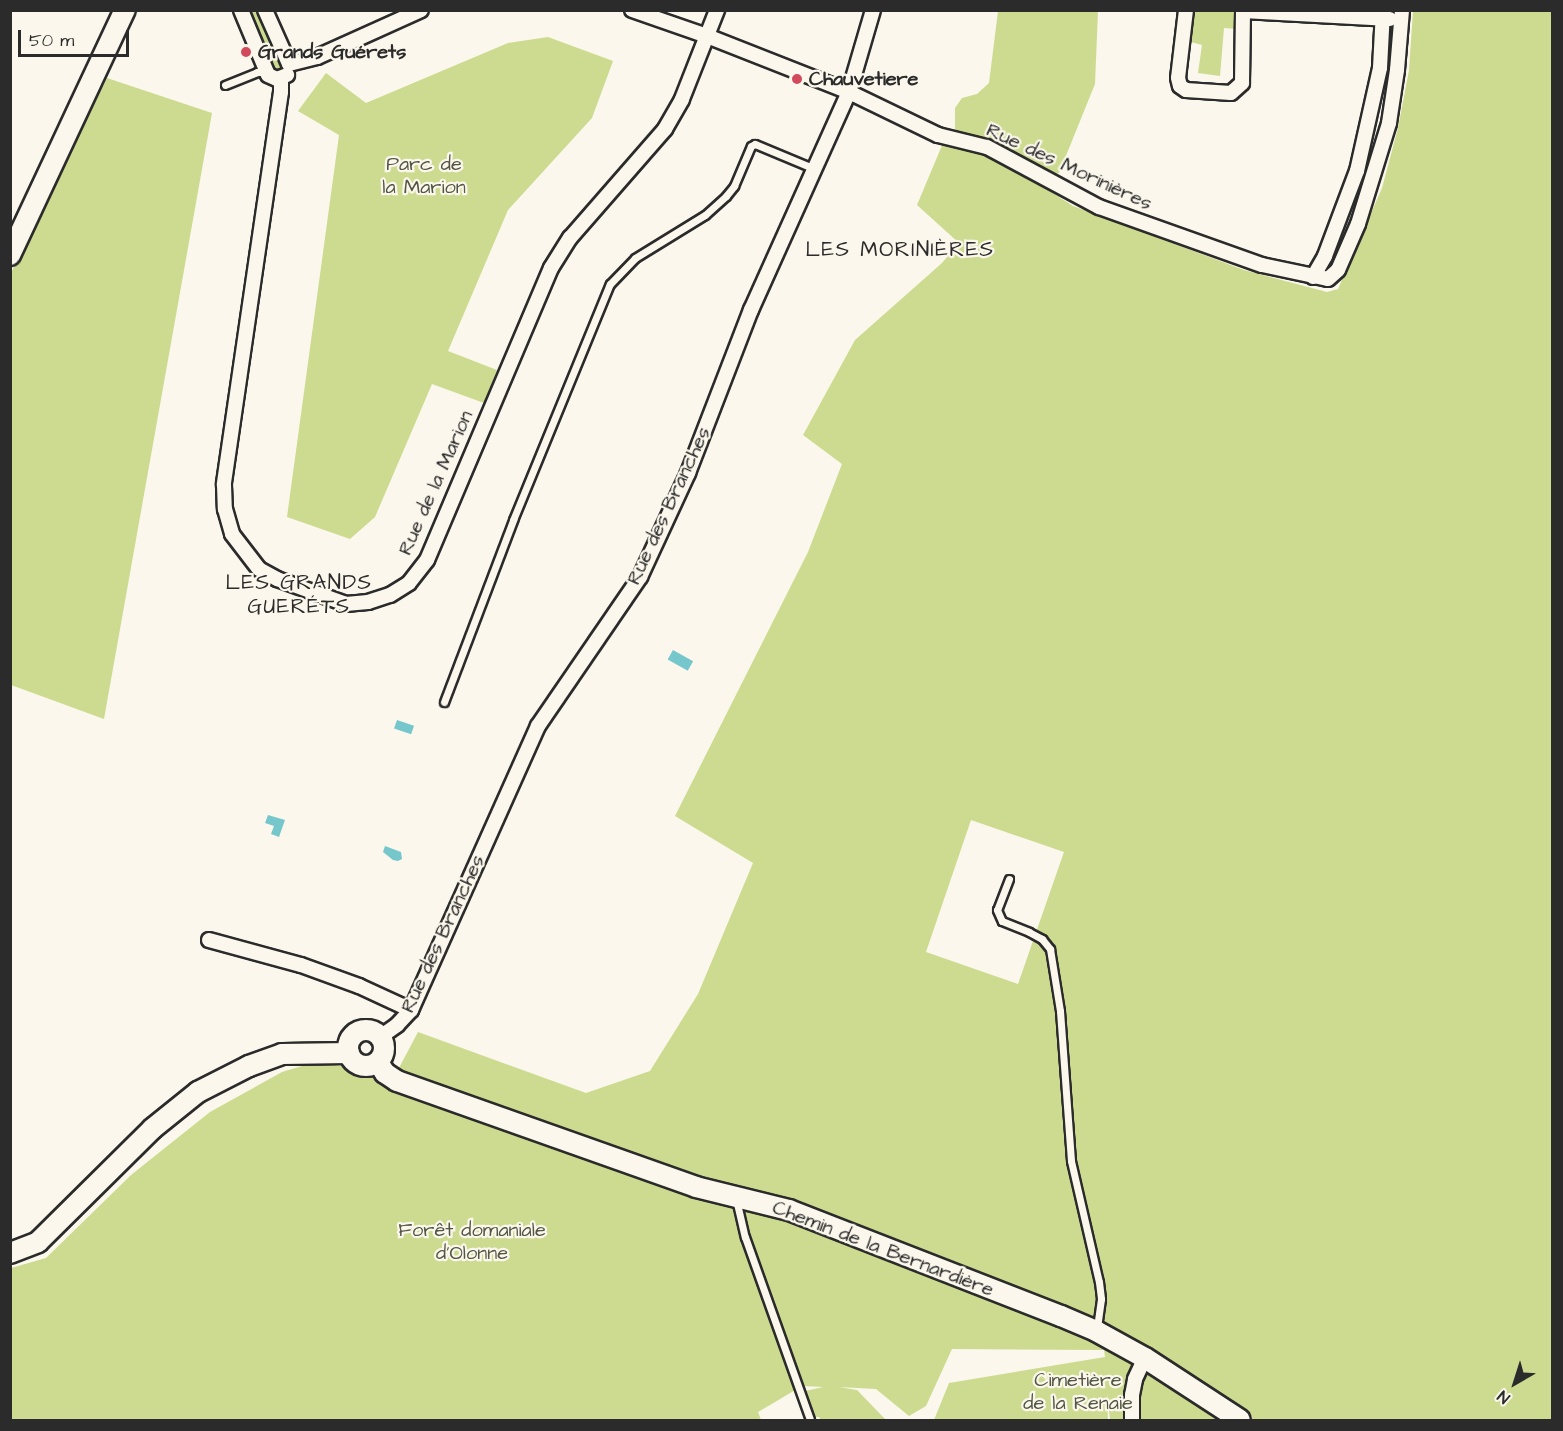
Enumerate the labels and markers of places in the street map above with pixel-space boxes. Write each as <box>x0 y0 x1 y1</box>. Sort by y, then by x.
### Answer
place label: Grands Guérets <box>258 40 406 64</box>
marker: Grands Guérets <box>239 45 253 59</box>
place label: Chauvetiere <box>809 67 918 91</box>
marker: Chauvetiere <box>790 72 804 86</box>

